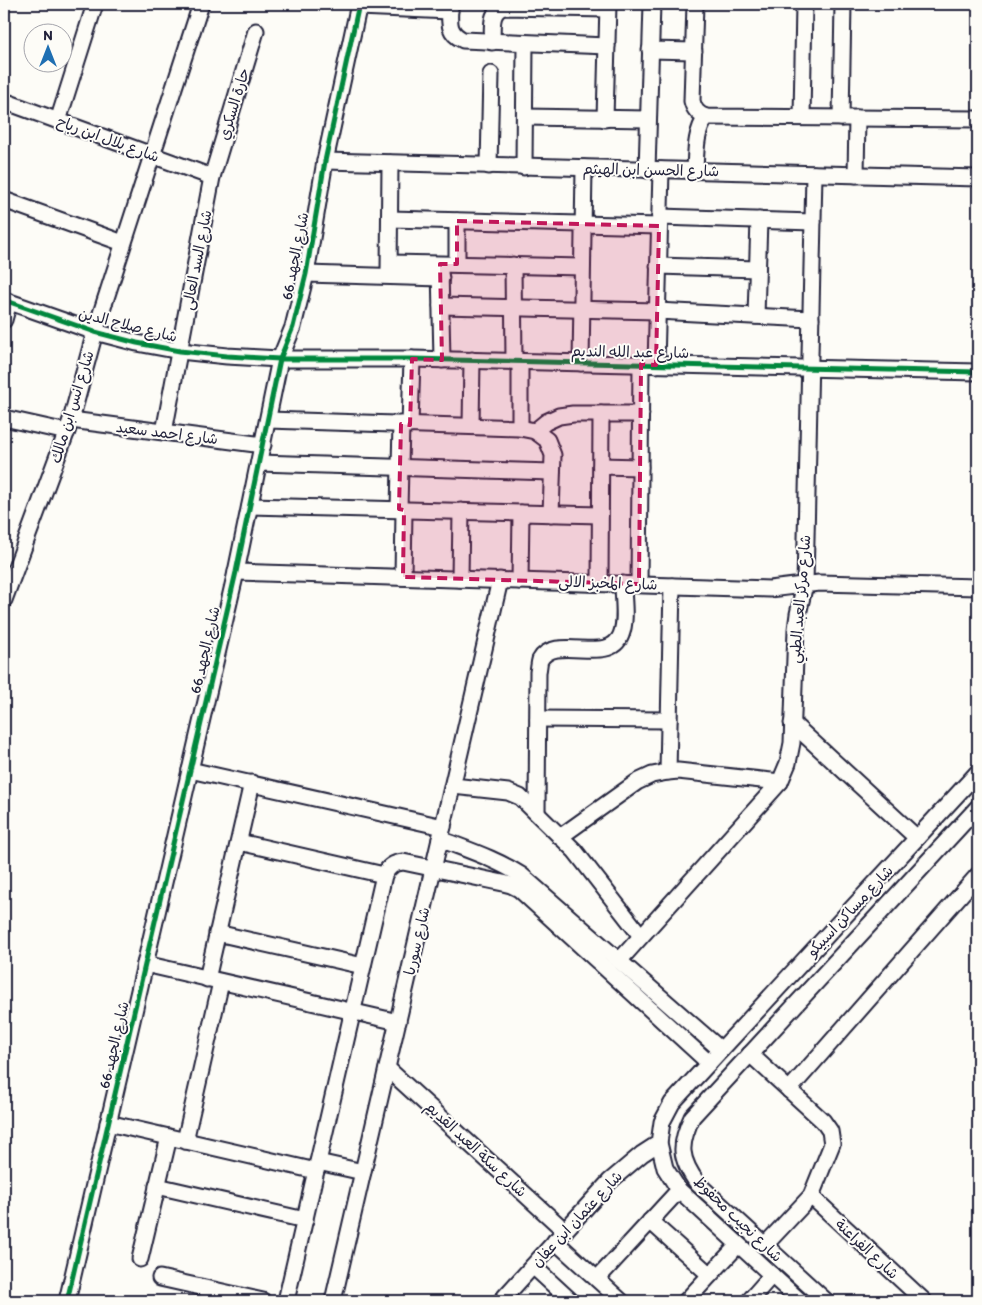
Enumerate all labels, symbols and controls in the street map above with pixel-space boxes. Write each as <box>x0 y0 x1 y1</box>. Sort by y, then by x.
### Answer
north arrow <box>22 22 72 72</box>
text: N <box>43 27 53 44</box>
street label: حارة السكري <box>215 66 255 143</box>
street label: شارع بلال ابن رباح <box>54 112 162 167</box>
street label: شارع الحسن ابن الهيثم <box>582 160 719 182</box>
street label: شارع السد العالى <box>178 208 217 312</box>
street label: شارع الجهد 66 <box>278 211 313 302</box>
street label: شارع صلاح الدين <box>77 304 179 347</box>
street label: شارع عبد الله النديم <box>571 342 689 364</box>
street label: شارع انس ابن مالك <box>46 348 99 466</box>
street label: شارع احمد سعيد <box>115 418 219 449</box>
street label: شارع مركز العبد الطبي <box>785 534 819 664</box>
street label: شارع المخبز الالى <box>558 572 658 595</box>
street label: شارع الجهد 66 <box>186 605 225 696</box>
street label: شارع مساكن اسبيكو <box>803 862 898 962</box>
street label: شارع سوريا <box>400 905 435 977</box>
street label: شارع الجهد 66 <box>95 1000 134 1091</box>
street label: شارع سكة العبد القديم <box>420 1097 531 1202</box>
street label: شارع عثمان ابن عفان <box>528 1167 627 1271</box>
street label: شارع نجيب محفوظ <box>689 1172 786 1266</box>
street label: شارع الفراعنة <box>831 1215 902 1284</box>

